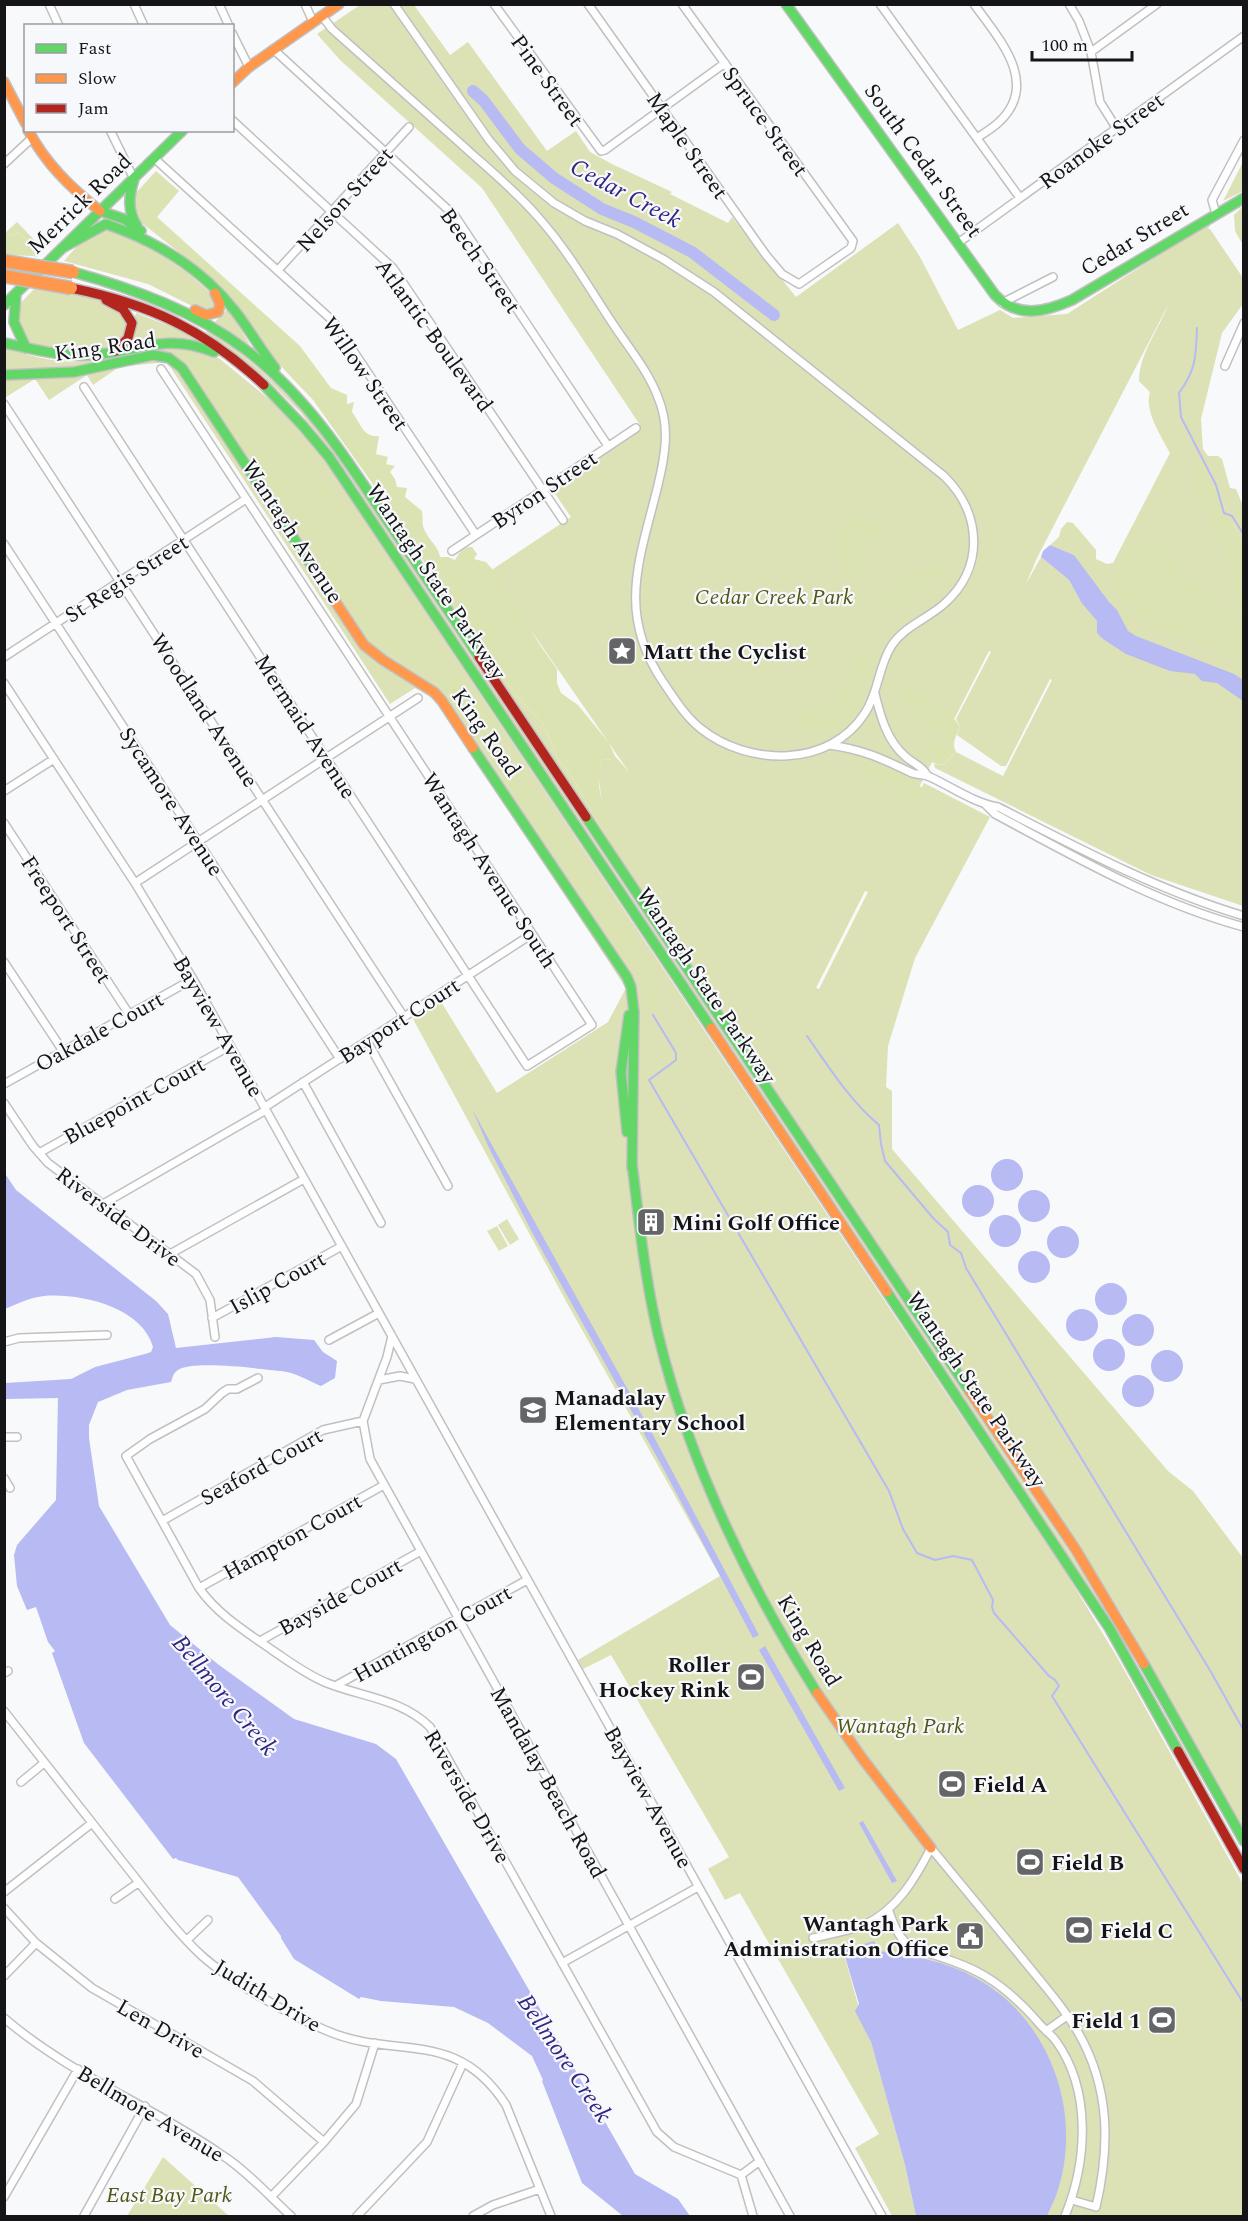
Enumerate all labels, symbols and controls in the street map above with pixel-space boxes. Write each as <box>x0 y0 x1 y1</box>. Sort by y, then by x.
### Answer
legend <box>24 24 234 132</box>
scale bar <box>1032 24 1132 62</box>
street label: Pine Street <box>502 28 592 134</box>
text: 100 m <box>1041 32 1088 59</box>
text: Fast <box>78 35 111 62</box>
street label: Spruce Street <box>713 60 816 184</box>
text: Slow <box>78 65 117 92</box>
street label: South Cedar Street <box>855 77 990 245</box>
street label: Roanoke Street <box>1032 84 1171 198</box>
street label: Maple Street <box>637 85 736 207</box>
text: Jam <box>78 95 109 122</box>
street label: Nelson Street <box>289 140 402 260</box>
street label: Merrick Road <box>20 146 140 262</box>
water label: Cedar Creek <box>563 149 688 238</box>
street label: Cedar Street <box>1074 194 1196 285</box>
street label: Beech Street <box>431 201 529 321</box>
street label: Atlantic Boulevard <box>367 252 501 420</box>
street label: Willow Street <box>313 310 417 438</box>
street label: King Road <box>52 324 158 371</box>
street label: Byron Street <box>485 442 605 538</box>
street label: Wantagh Avenue <box>233 453 351 610</box>
street label: Wantagh State Parkway <box>358 477 515 688</box>
street label: St Regis Street <box>58 527 196 632</box>
park label: Cedar Creek Park <box>695 581 853 614</box>
street label: Woodland Avenue <box>141 627 266 794</box>
place icon: Matt the Cyclist <box>606 635 638 667</box>
place label: Matt the Cyclist <box>643 636 807 669</box>
street label: Mermaid Avenue <box>245 648 364 806</box>
street label: King Road <box>443 682 529 784</box>
street label: Sycamore Avenue <box>110 721 231 883</box>
street label: Wantagh Avenue South <box>413 766 565 976</box>
street label: Freeport Street <box>12 849 120 991</box>
street label: Wantagh State Parkway <box>628 881 785 1092</box>
street label: Bayview Avenue <box>164 950 272 1104</box>
street label: Bayport Court <box>333 969 467 1073</box>
street label: Oakdale Court <box>29 983 170 1081</box>
street label: Bluepoint Court <box>58 1049 212 1154</box>
street label: Riverside Drive <box>48 1159 188 1276</box>
building icon: Mini Golf Office <box>635 1206 667 1238</box>
place label: Mini Golf Office <box>672 1207 840 1240</box>
street label: Islip Court <box>223 1243 332 1323</box>
street label: Wantagh State Parkway <box>898 1285 1055 1496</box>
place label: Manadalay Elementary School <box>554 1382 745 1440</box>
school or university icon: Manadalay Elementary School <box>517 1394 549 1426</box>
street label: Seaford Court <box>194 1420 329 1515</box>
street label: Hampton Court <box>217 1485 369 1589</box>
street label: Bayside Court <box>273 1550 409 1645</box>
street label: Huntington Court <box>347 1577 518 1692</box>
street label: King Road <box>768 1588 849 1693</box>
water label: Bellmore Creek <box>163 1627 286 1764</box>
place label: Roller Hockey Rink <box>599 1649 731 1707</box>
sports icon: Roller Hockey Rink <box>735 1661 767 1693</box>
street label: Mandalay Beach Road <box>481 1681 614 1885</box>
park label: Wantagh Park <box>836 1710 964 1743</box>
street label: Bayview Avenue <box>595 1720 701 1875</box>
street label: Riverside Drive <box>415 1724 519 1870</box>
sports icon: Field A <box>936 1768 968 1800</box>
place label: Field A <box>973 1769 1048 1802</box>
sports icon: Field B <box>1014 1846 1046 1878</box>
place label: Field B <box>1051 1847 1124 1880</box>
place label: Wantagh Park Administration Office <box>723 1908 950 1966</box>
sports icon: Field C <box>1063 1914 1095 1946</box>
place label: Field C <box>1100 1915 1173 1948</box>
public building icon: Wantagh Park Administration Office <box>954 1920 986 1952</box>
street label: Judith Drive <box>207 1951 327 2041</box>
water label: Bellmore Creek <box>508 1987 621 2130</box>
street label: Len Drive <box>110 1991 210 2068</box>
sports icon: Field 1 <box>1146 2004 1178 2036</box>
place label: Field 1 <box>1071 2005 1141 2038</box>
street label: Bellmore Avenue <box>70 2057 230 2171</box>
park label: East Bay Park <box>106 2179 232 2212</box>

